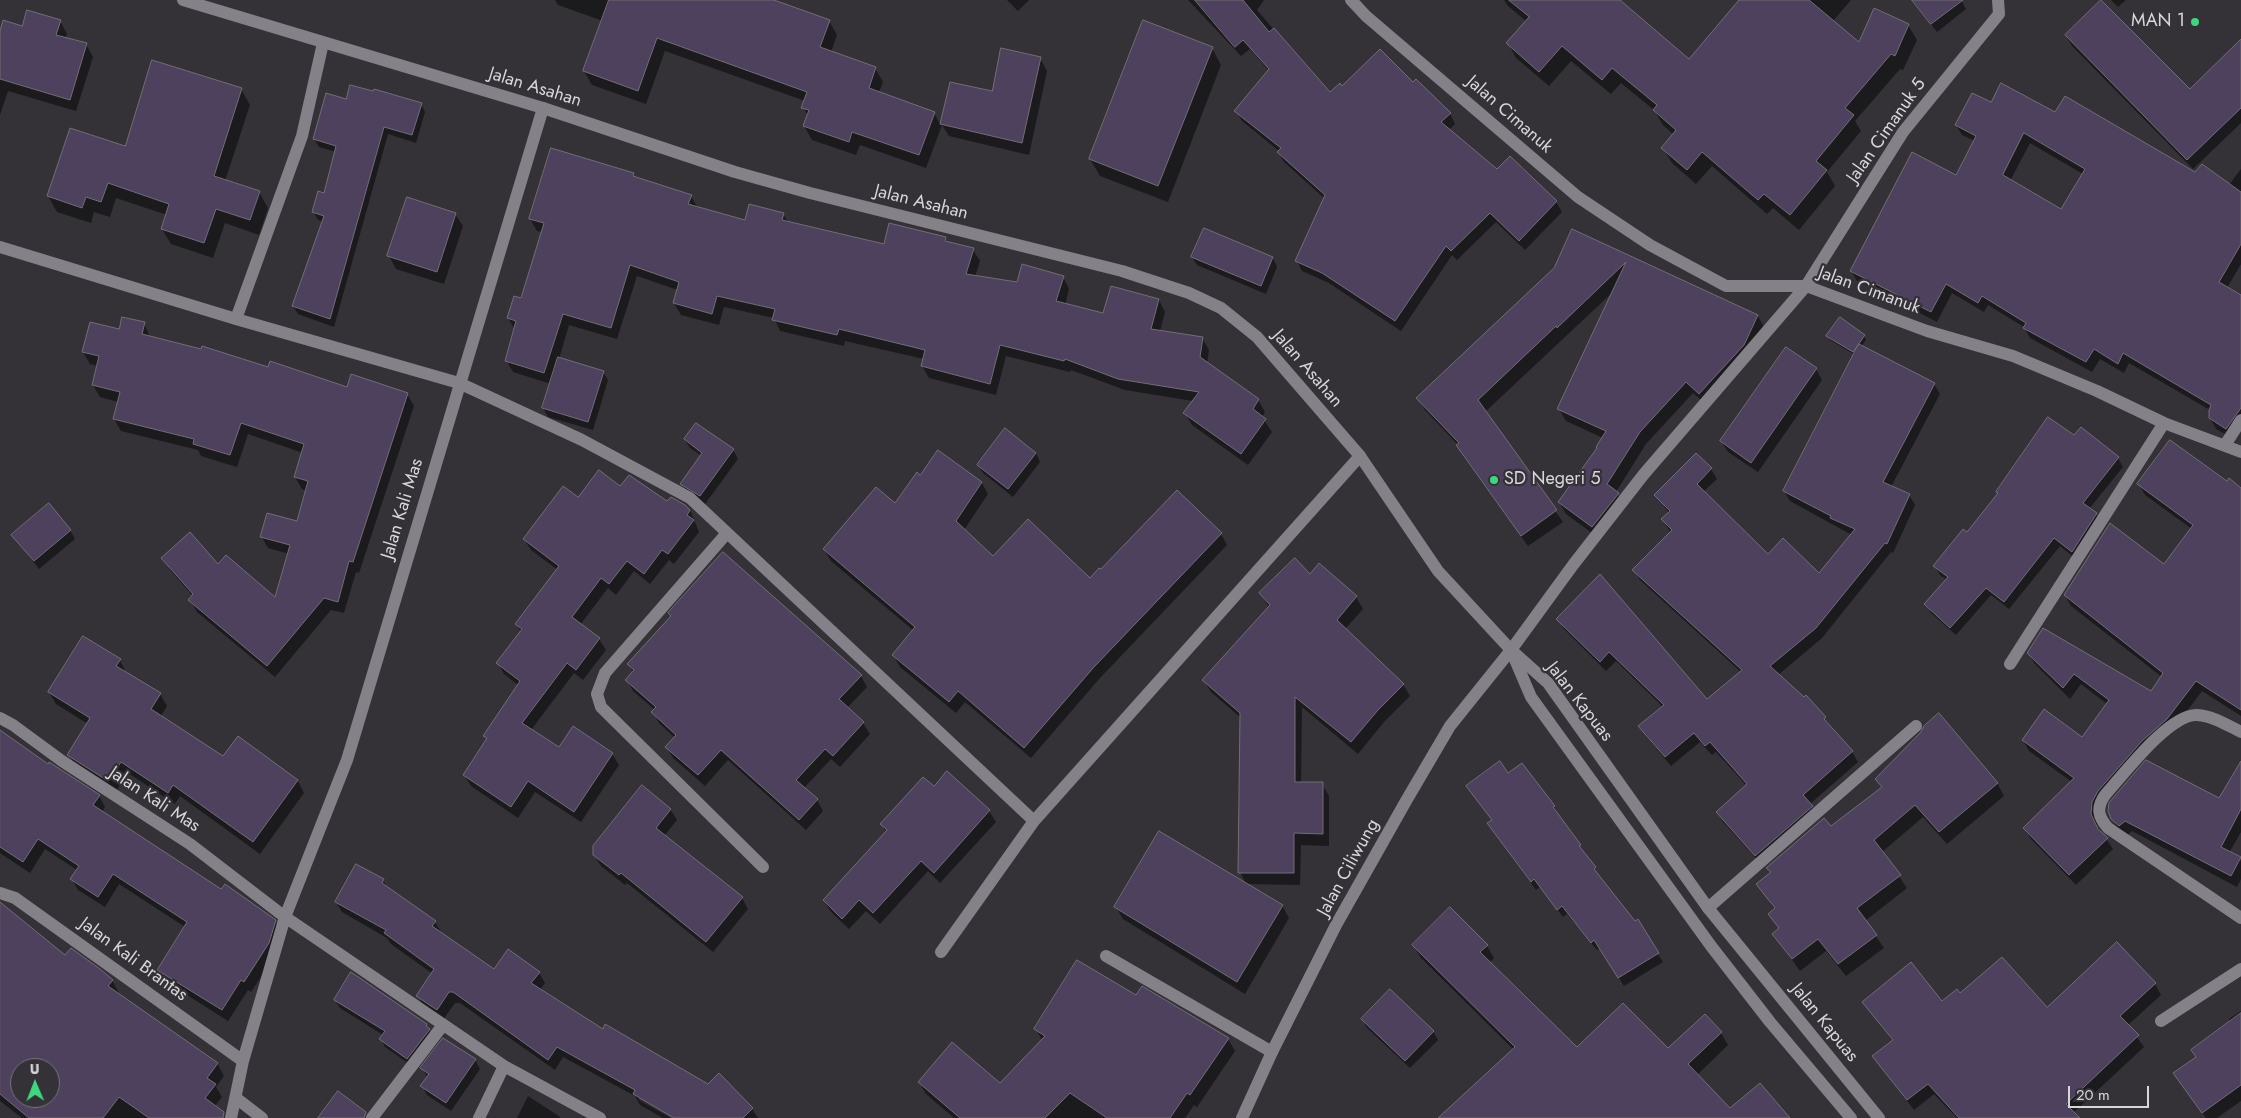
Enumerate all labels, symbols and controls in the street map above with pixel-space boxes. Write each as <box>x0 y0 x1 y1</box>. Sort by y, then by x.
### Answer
place label: MAN 1 <box>2131 11 2185 33</box>
marker: MAN 1 <box>2189 16 2201 28</box>
street label: Jalan Asahan <box>486 64 584 112</box>
street label: Jalan Cimanuk <box>1461 72 1557 158</box>
street label: Jalan Cimanuk 5 <box>1843 75 1931 187</box>
street label: Jalan Asahan <box>872 181 970 225</box>
street label: Jalan Cimanuk <box>1815 263 1923 319</box>
street label: Jalan Asahan <box>1267 326 1347 412</box>
street label: Jalan Kali Mas <box>377 456 429 562</box>
place label: SD Negeri 5 <box>1504 469 1601 491</box>
marker: SD Negeri 5 <box>1488 474 1500 486</box>
street label: Jalan Kapuas <box>1541 658 1617 746</box>
street label: Jalan Kali Mas <box>104 763 204 837</box>
street label: Jalan Ciliwung <box>1313 816 1385 920</box>
street label: Jalan Kali Brantas <box>75 914 191 1006</box>
street label: Jalan Kapuas <box>1786 979 1862 1067</box>
north arrow <box>10 1058 60 1108</box>
text: U <box>30 1059 40 1079</box>
scale bar <box>2071 1076 2152 1108</box>
text: 20 m <box>2076 1084 2110 1106</box>

